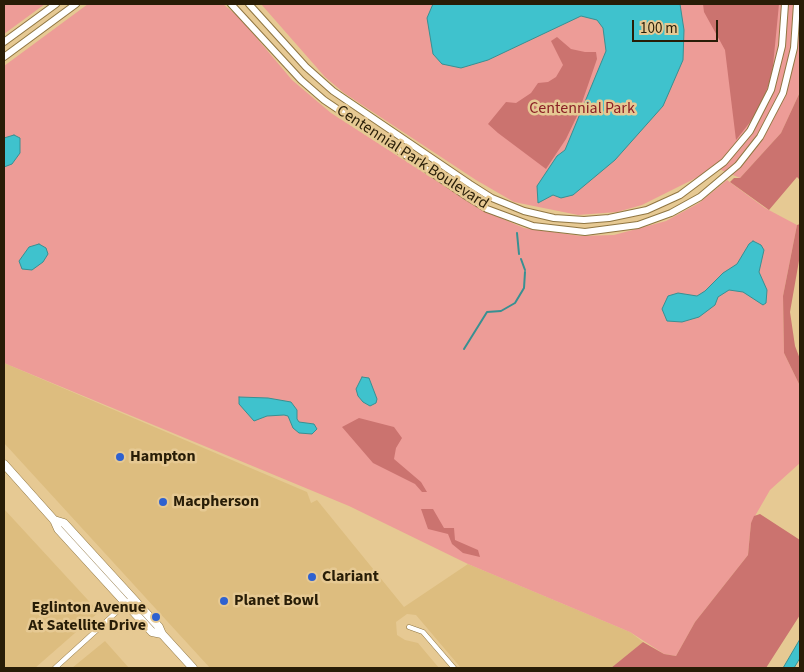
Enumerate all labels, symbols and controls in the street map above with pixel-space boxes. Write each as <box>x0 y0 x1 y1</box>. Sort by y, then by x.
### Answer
scale bar <box>634 10 720 42</box>
text: 100 m <box>640 18 678 39</box>
park label: Centennial Park <box>529 99 635 119</box>
street label: Centennial Park Boulevard <box>332 102 492 214</box>
place label: Hampton <box>130 447 196 467</box>
marker: Hampton <box>114 451 126 463</box>
place label: Macpherson <box>173 492 259 512</box>
marker: Macpherson <box>157 496 169 508</box>
place label: Clariant <box>322 567 379 587</box>
marker: Clariant <box>306 571 318 583</box>
place label: Planet Bowl <box>234 591 319 611</box>
marker: Planet Bowl <box>218 595 230 607</box>
place label: Eglinton Avenue At Satellite Drive <box>28 598 146 636</box>
marker: Eglinton Avenue At Satellite Drive <box>150 611 162 623</box>

